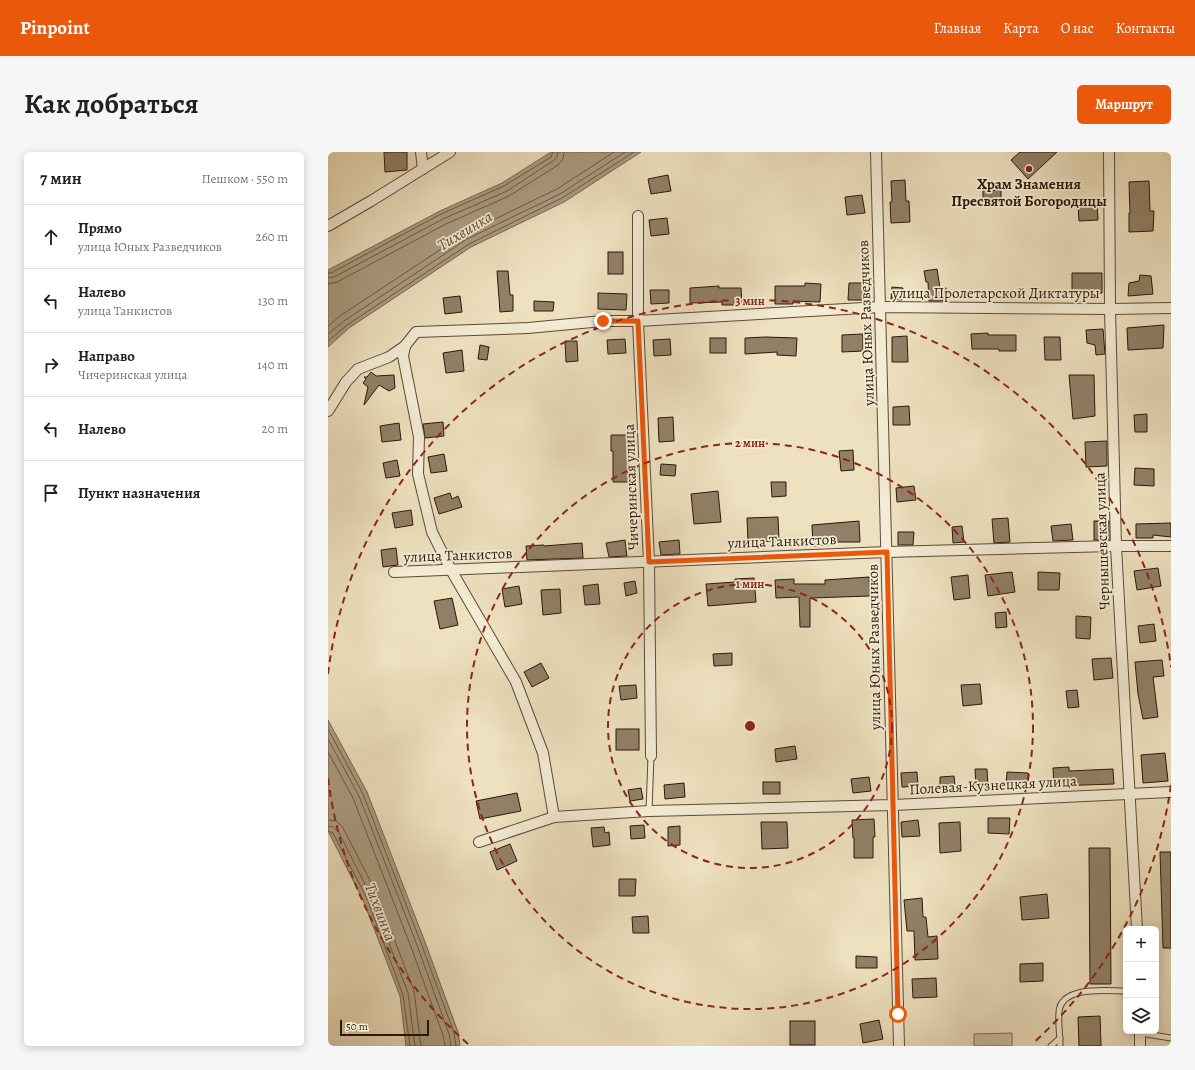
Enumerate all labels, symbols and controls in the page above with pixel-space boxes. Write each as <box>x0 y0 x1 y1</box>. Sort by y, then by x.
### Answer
text: Pinpoint <box>20 15 90 41</box>
text: Главная <box>934 19 981 38</box>
text: Карта <box>1003 19 1039 38</box>
text: О нас <box>1061 19 1094 38</box>
text: Контакты <box>1116 19 1175 38</box>
text: Как добраться <box>24 85 199 123</box>
button: Маршрут <box>1077 85 1171 124</box>
marker: Храм Знамения Пресвятой Богородицы <box>1024 164 1034 174</box>
text: 7 мин <box>40 167 82 190</box>
text: Пешком · 550 m <box>201 170 288 187</box>
place label: Храм Знамения Пресвятой Богородицы <box>951 174 1107 211</box>
water label: Тихвинка <box>433 206 497 256</box>
text: Прямо <box>78 218 122 238</box>
icon: ahead <box>40 226 62 248</box>
text: 260 m <box>255 228 288 245</box>
text: улица Юных Разведчиков <box>78 238 222 255</box>
street label: улица Юных Разведчиков <box>853 240 879 407</box>
text: Налево <box>78 282 126 302</box>
street label: улица Пролетарской Диктатуры <box>891 283 1100 303</box>
icon: left <box>40 290 62 312</box>
text: 130 m <box>258 292 288 309</box>
text: 3 мин <box>735 293 765 309</box>
text: улица Танкистов <box>78 302 172 319</box>
route end <box>594 312 612 330</box>
text: Направо <box>78 346 135 366</box>
icon: right <box>40 354 62 376</box>
text: 140 m <box>257 356 288 373</box>
text: Чичеринская улица <box>78 366 188 383</box>
icon: left <box>40 418 62 440</box>
text: Налево <box>78 419 126 439</box>
text: 20 m <box>262 420 288 437</box>
street label: Чичеринская улица <box>619 423 643 551</box>
text: 2 мин <box>735 435 765 451</box>
street label: Чернышевская улица <box>1090 472 1114 610</box>
icon: arrive <box>40 482 62 504</box>
text: Пункт назначения <box>78 483 200 503</box>
street label: улица Танкистов <box>726 529 837 553</box>
street label: улица Танкистов <box>402 543 513 567</box>
street label: улица Юных Разведчиков <box>863 564 885 731</box>
text: 1 мин <box>736 576 764 592</box>
centre of rings <box>743 719 757 733</box>
street label: Полевая-Кузнецкая улица <box>909 771 1077 799</box>
water label: Тихвинка <box>359 880 401 944</box>
map controls <box>1123 926 1159 1034</box>
button: + <box>1123 926 1159 962</box>
button: − <box>1123 962 1159 998</box>
button: layers <box>1123 998 1159 1034</box>
route start <box>889 1005 907 1023</box>
scale bar <box>340 1018 429 1037</box>
text: 50 m <box>346 1019 368 1034</box>

